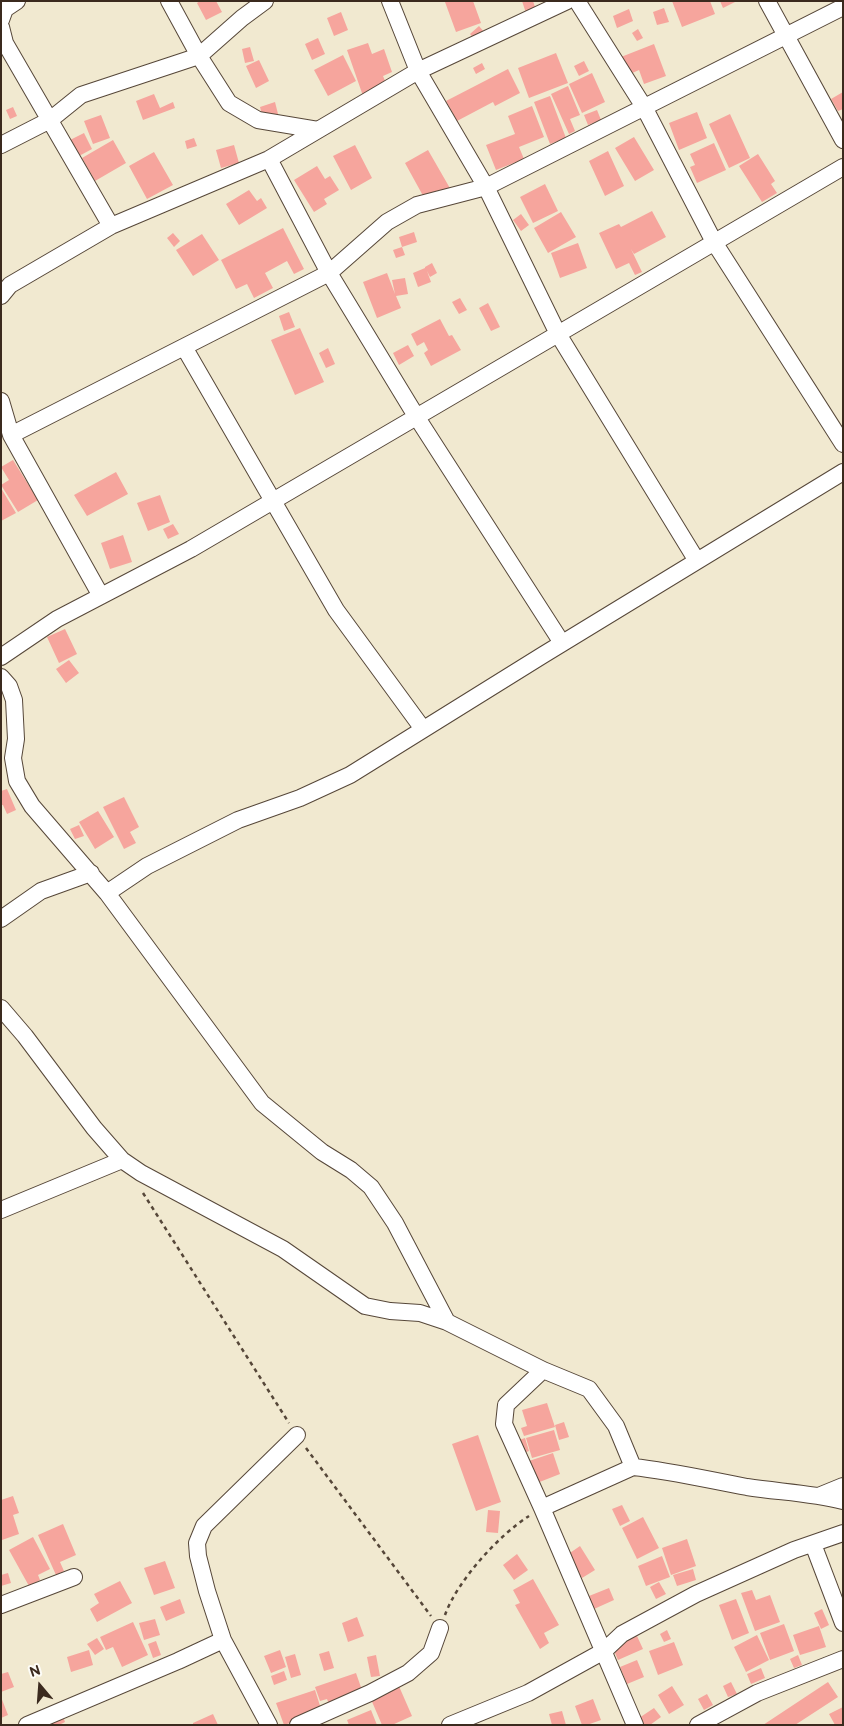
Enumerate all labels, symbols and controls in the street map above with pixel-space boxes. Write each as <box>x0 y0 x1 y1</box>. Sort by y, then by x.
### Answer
north arrow <box>15 1661 65 1711</box>
text: N <box>28 1662 43 1681</box>

